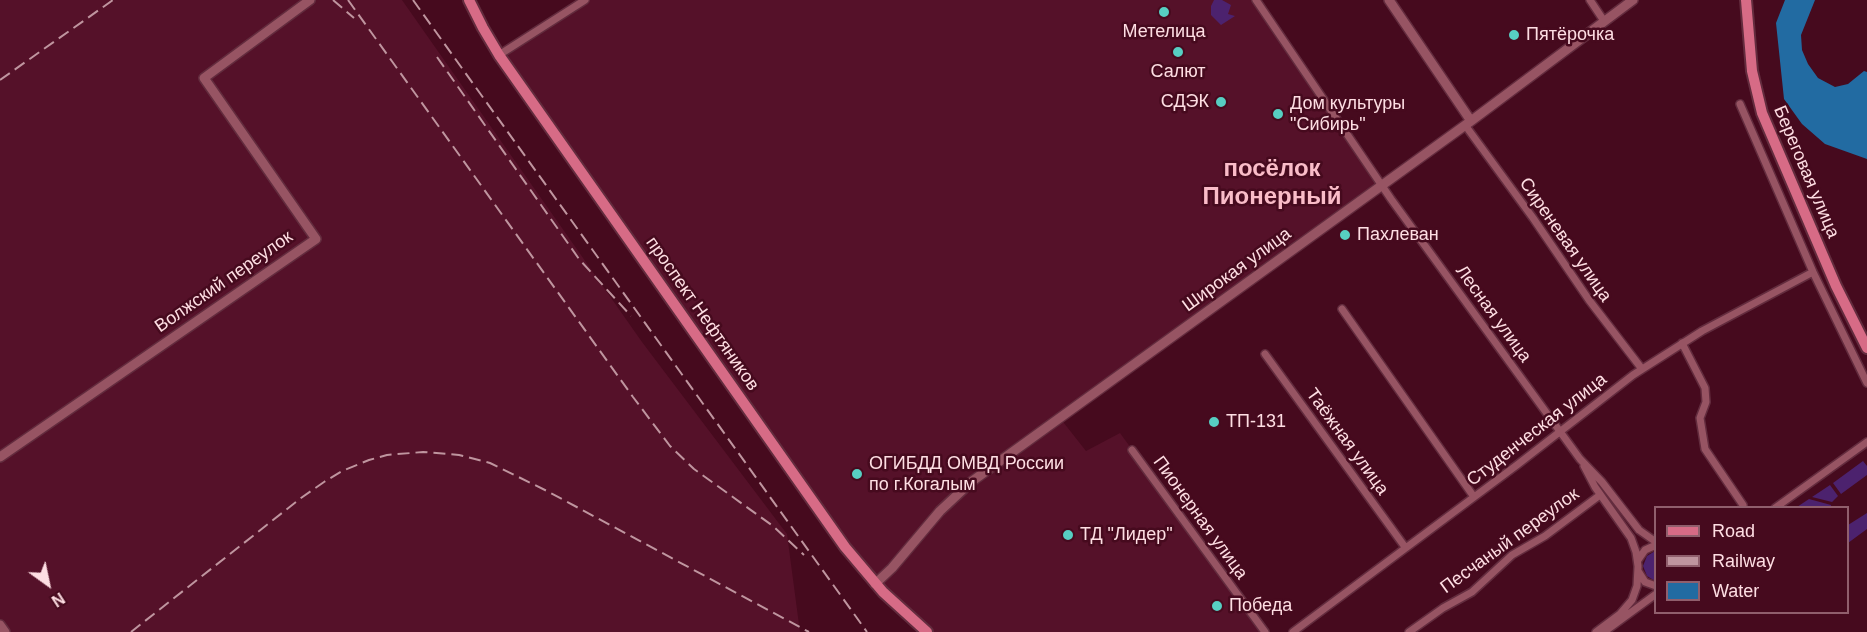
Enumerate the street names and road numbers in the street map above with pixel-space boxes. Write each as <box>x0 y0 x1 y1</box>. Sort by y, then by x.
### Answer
street label: Береговая улица <box>1768 103 1844 241</box>
street label: Сиреневая улица <box>1514 174 1616 306</box>
street label: Широкая улица <box>1178 223 1296 317</box>
street label: Волжский переулок <box>151 226 297 338</box>
street label: проспект Нефтяников <box>641 233 763 395</box>
street label: Лесная улица <box>1450 261 1536 367</box>
street label: Студенческая улица <box>1463 369 1611 491</box>
street label: Таёжная улица <box>1301 385 1393 499</box>
street label: Пионерная улица <box>1148 452 1252 584</box>
street label: Песчаный переулок <box>1437 484 1583 598</box>

